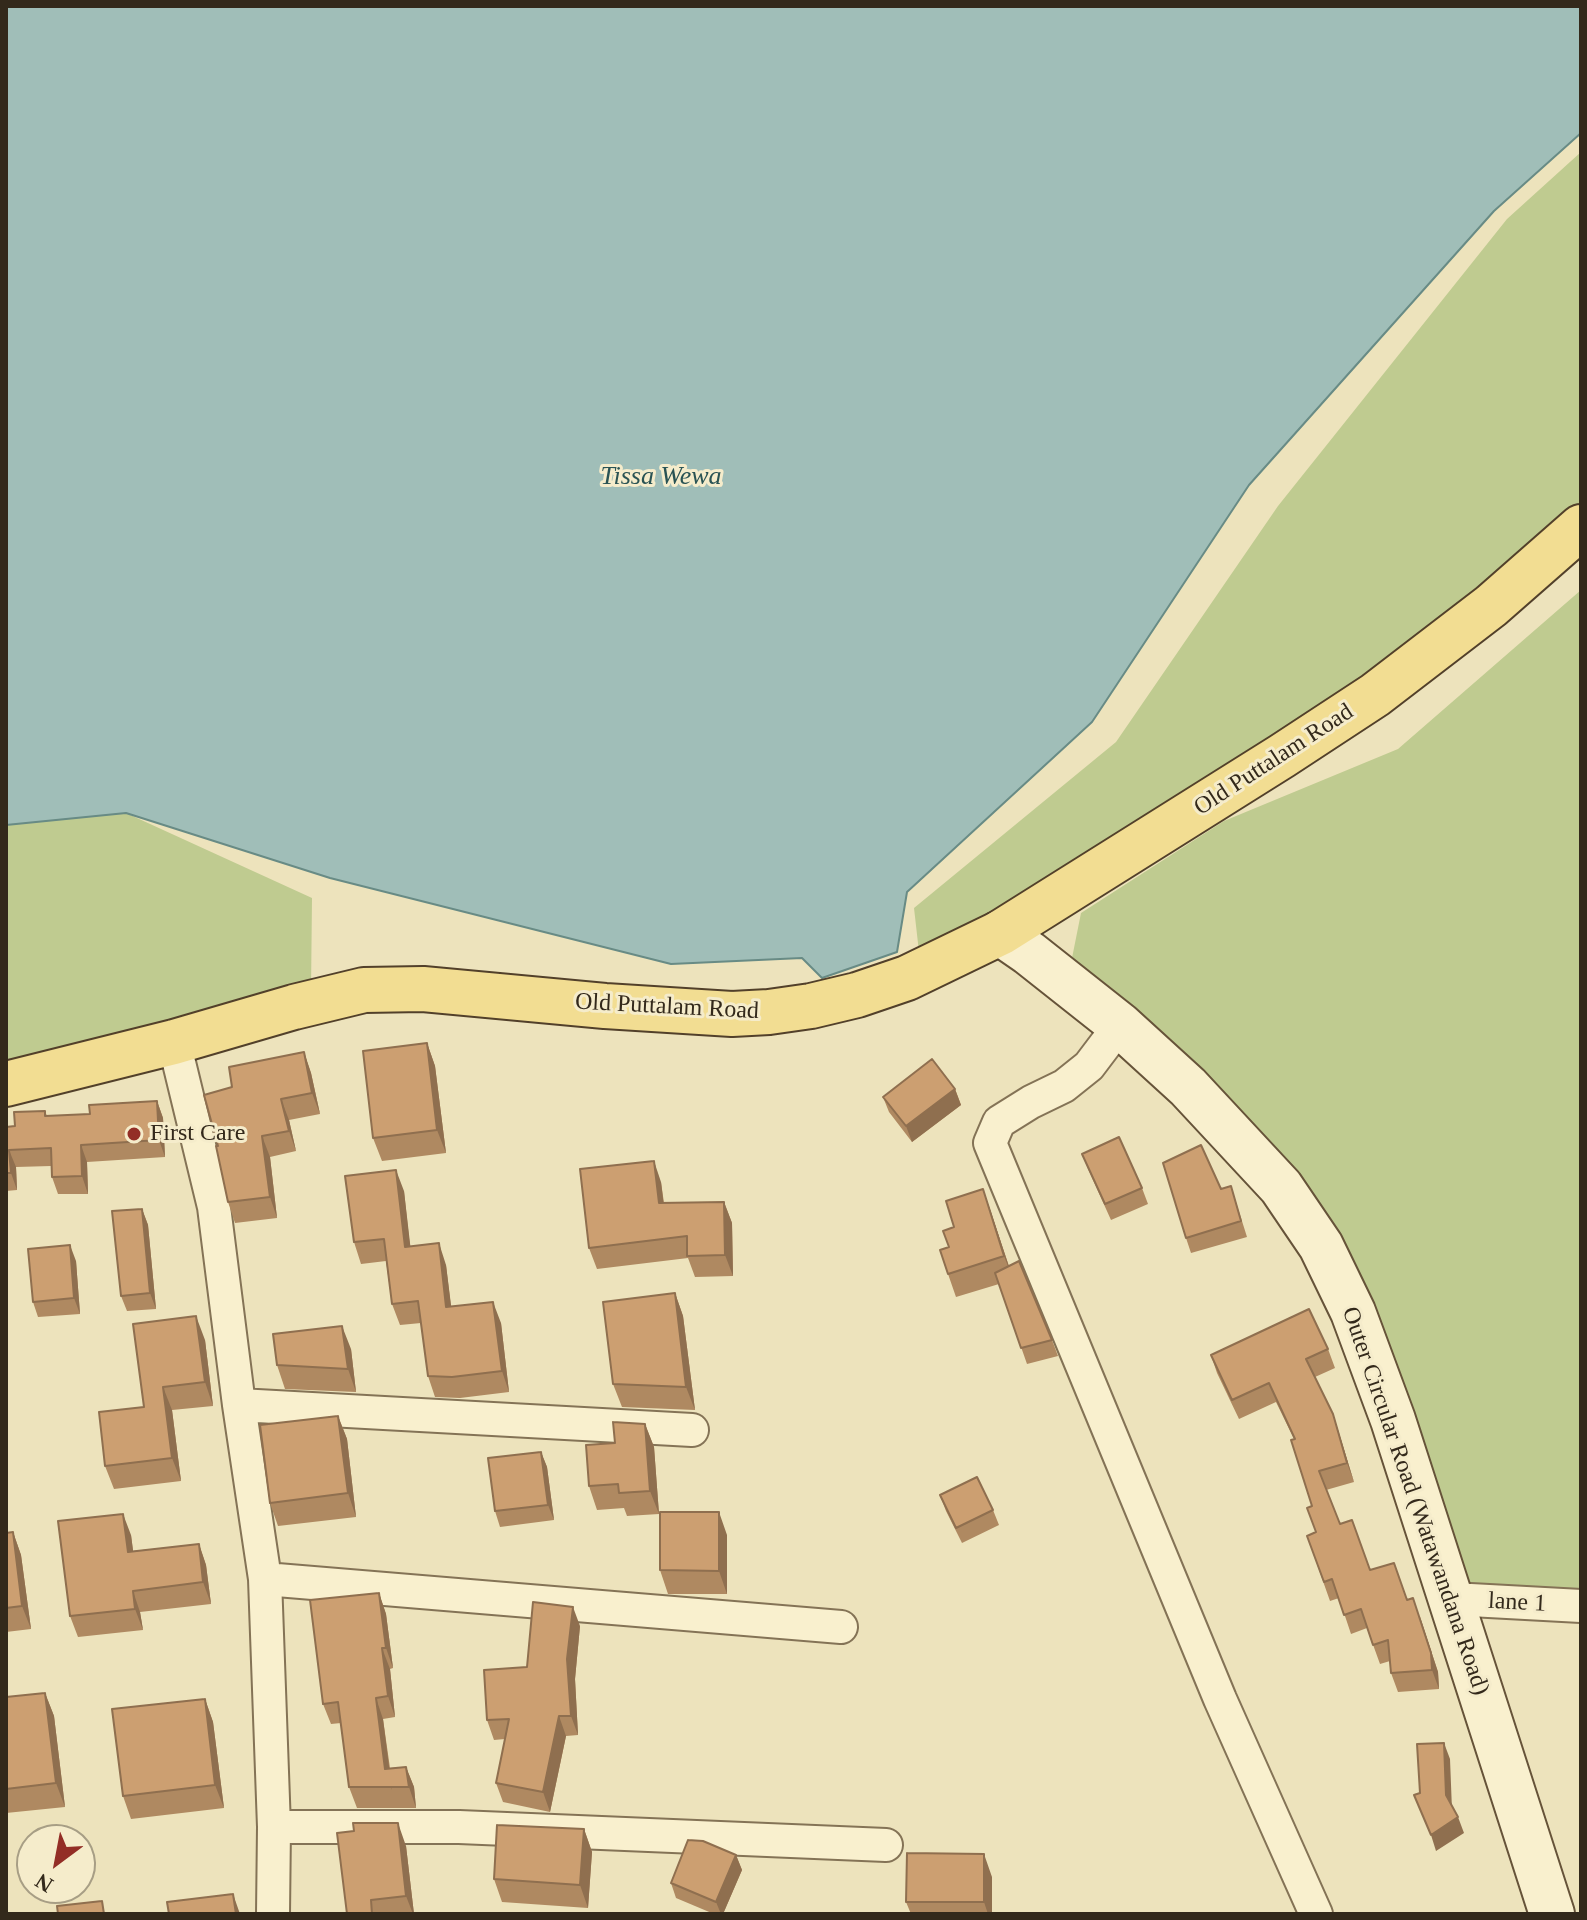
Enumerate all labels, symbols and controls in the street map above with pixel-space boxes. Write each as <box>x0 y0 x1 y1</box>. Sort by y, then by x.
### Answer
water label: Tissa Wewa <box>600 461 722 493</box>
street label: Old Puttalam Road <box>1189 698 1359 822</box>
street label: Old Puttalam Road <box>574 988 760 1026</box>
place label: First Care <box>150 1120 245 1148</box>
marker: First Care <box>125 1125 143 1143</box>
street label: Outer Circular Road (Watawandana Road) <box>1335 1303 1495 1699</box>
street label: lane 1 <box>1487 1587 1547 1619</box>
north arrow <box>16 1824 96 1904</box>
text: N <box>31 1868 57 1898</box>

